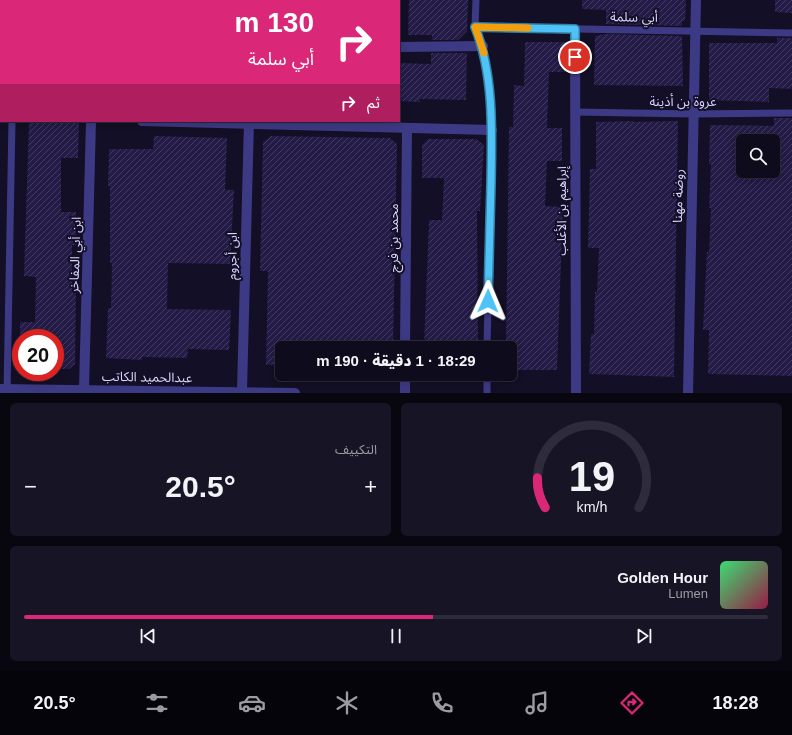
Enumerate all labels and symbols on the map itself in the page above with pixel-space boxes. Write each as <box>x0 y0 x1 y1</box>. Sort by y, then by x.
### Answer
street label: أبي سلمة <box>610 8 658 28</box>
pin <box>558 40 592 74</box>
street label: عروة بن أذينة <box>650 93 717 110</box>
street label: إبراهيم بن الأغلب <box>554 166 572 256</box>
street label: روضة مهنا <box>670 169 687 223</box>
street label: محمد بن فرج <box>386 203 404 273</box>
street label: ابن أبي المفاخر <box>65 217 87 295</box>
street label: ابن أجروم <box>223 232 242 280</box>
position arrow <box>467 280 509 322</box>
speed limit sign: 20 <box>12 329 64 381</box>
street label: عبدالحميد الكاتب <box>102 369 193 386</box>

